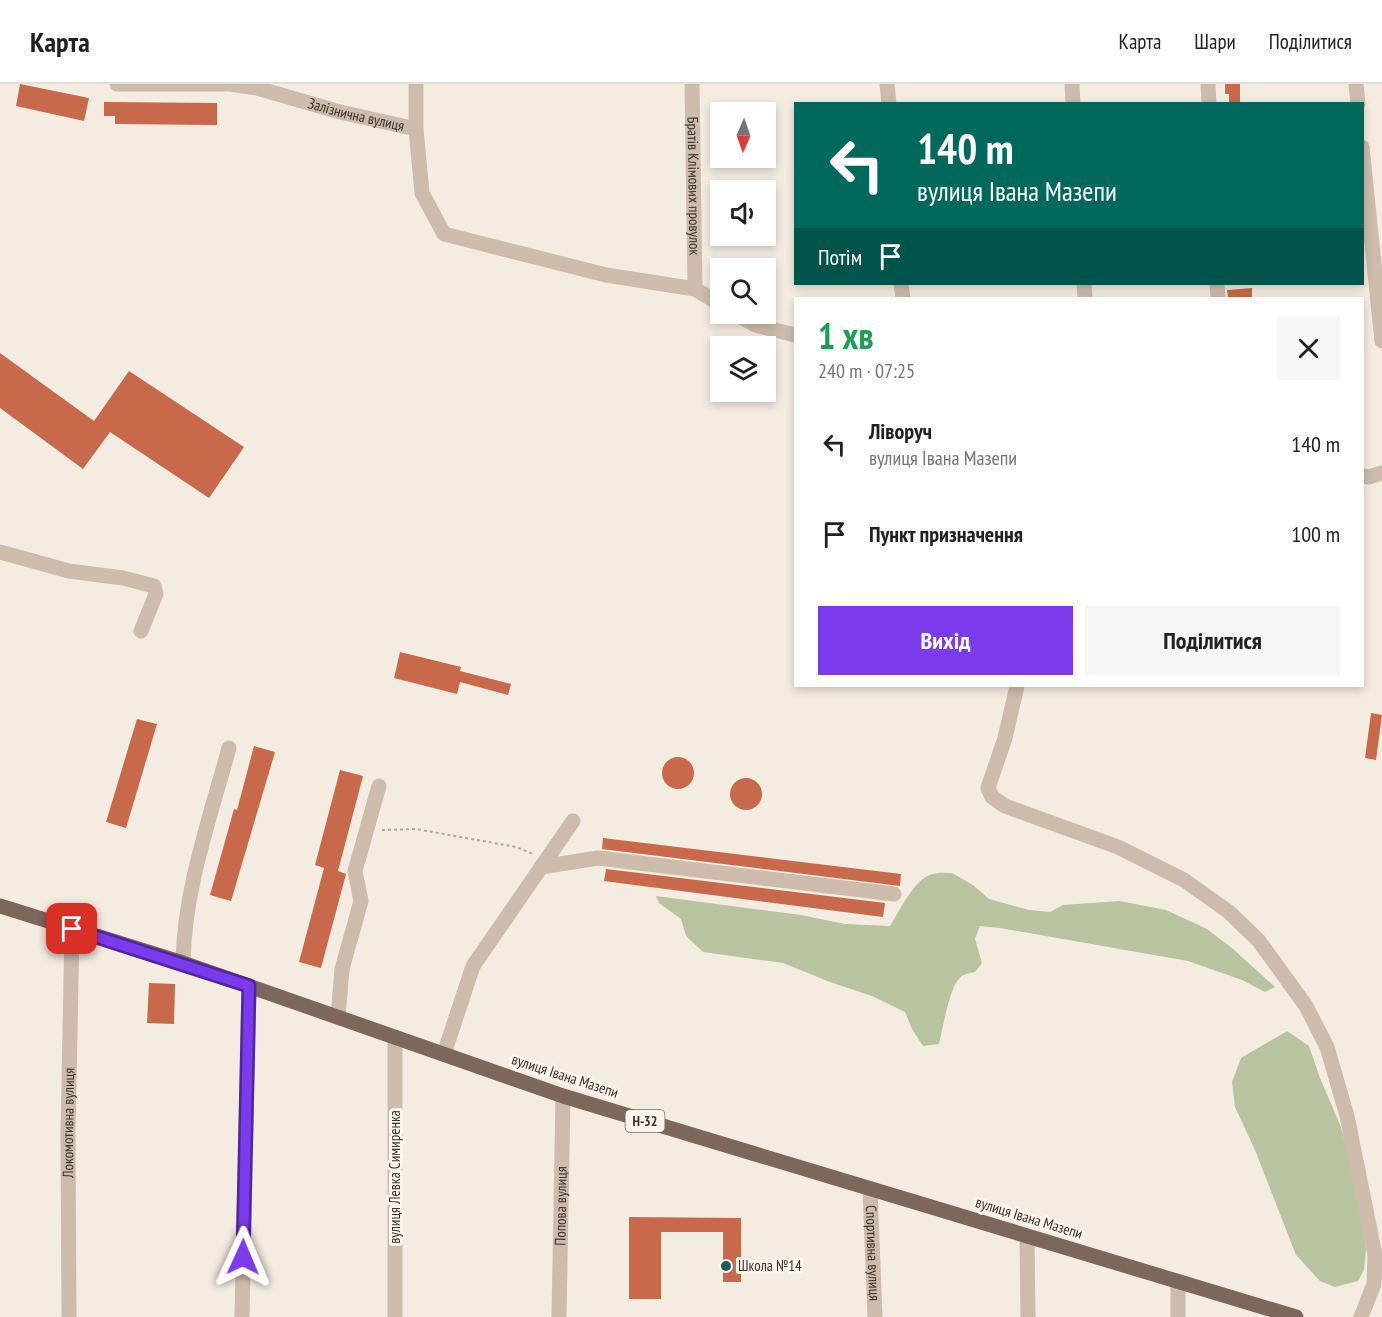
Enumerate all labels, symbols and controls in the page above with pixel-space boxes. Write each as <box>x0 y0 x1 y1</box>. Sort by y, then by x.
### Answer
text: Карта <box>30 23 90 60</box>
text: Карта <box>1119 28 1161 55</box>
text: Шари <box>1194 28 1236 55</box>
text: Поділитися <box>1269 28 1352 55</box>
street label: Залізнична вулиця <box>306 93 406 135</box>
north arrow <box>710 102 776 168</box>
map controls <box>710 102 776 402</box>
street label: Братів Клімових провулок <box>683 117 705 256</box>
text: 140 m <box>917 121 1014 176</box>
icon: left <box>818 126 896 204</box>
text: вулиця Івана Мазепи <box>917 174 1117 208</box>
button: sound <box>710 180 776 246</box>
icon: arrive <box>874 240 907 273</box>
text: Потім <box>818 243 862 271</box>
button: search <box>710 258 776 324</box>
text: 1 хв <box>818 312 873 359</box>
button: close <box>1277 317 1340 380</box>
button: layers <box>710 336 776 402</box>
text: 240 m · 07:25 <box>818 358 915 384</box>
text: Ліворуч <box>869 417 932 445</box>
icon: left <box>818 428 851 461</box>
text: 140 m <box>1291 430 1340 458</box>
text: вулиця Івана Мазепи <box>869 445 1017 471</box>
icon: arrive <box>818 518 851 551</box>
text: Пункт призначення <box>869 520 1023 548</box>
text: 100 m <box>1291 520 1340 548</box>
button: Вихід <box>818 606 1073 675</box>
button: Поділитися <box>1085 606 1340 675</box>
pin <box>46 903 97 954</box>
icon: arrive <box>55 912 88 945</box>
street label: вулиця Івана Мазепи <box>509 1049 621 1102</box>
street label: Локомотивна вулиця <box>58 1068 78 1179</box>
street label: вулиця Левка Симиренка <box>385 1110 404 1244</box>
road number: Н-32 <box>626 1110 664 1132</box>
street label: Попова вулиця <box>550 1166 571 1246</box>
street label: вулиця Івана Мазепи <box>973 1192 1085 1243</box>
street label: Спортивна вулиця <box>862 1205 884 1301</box>
position arrow <box>211 1225 275 1289</box>
place label: Школа №14 <box>738 1256 802 1275</box>
marker: Школа №14 <box>719 1259 733 1273</box>

